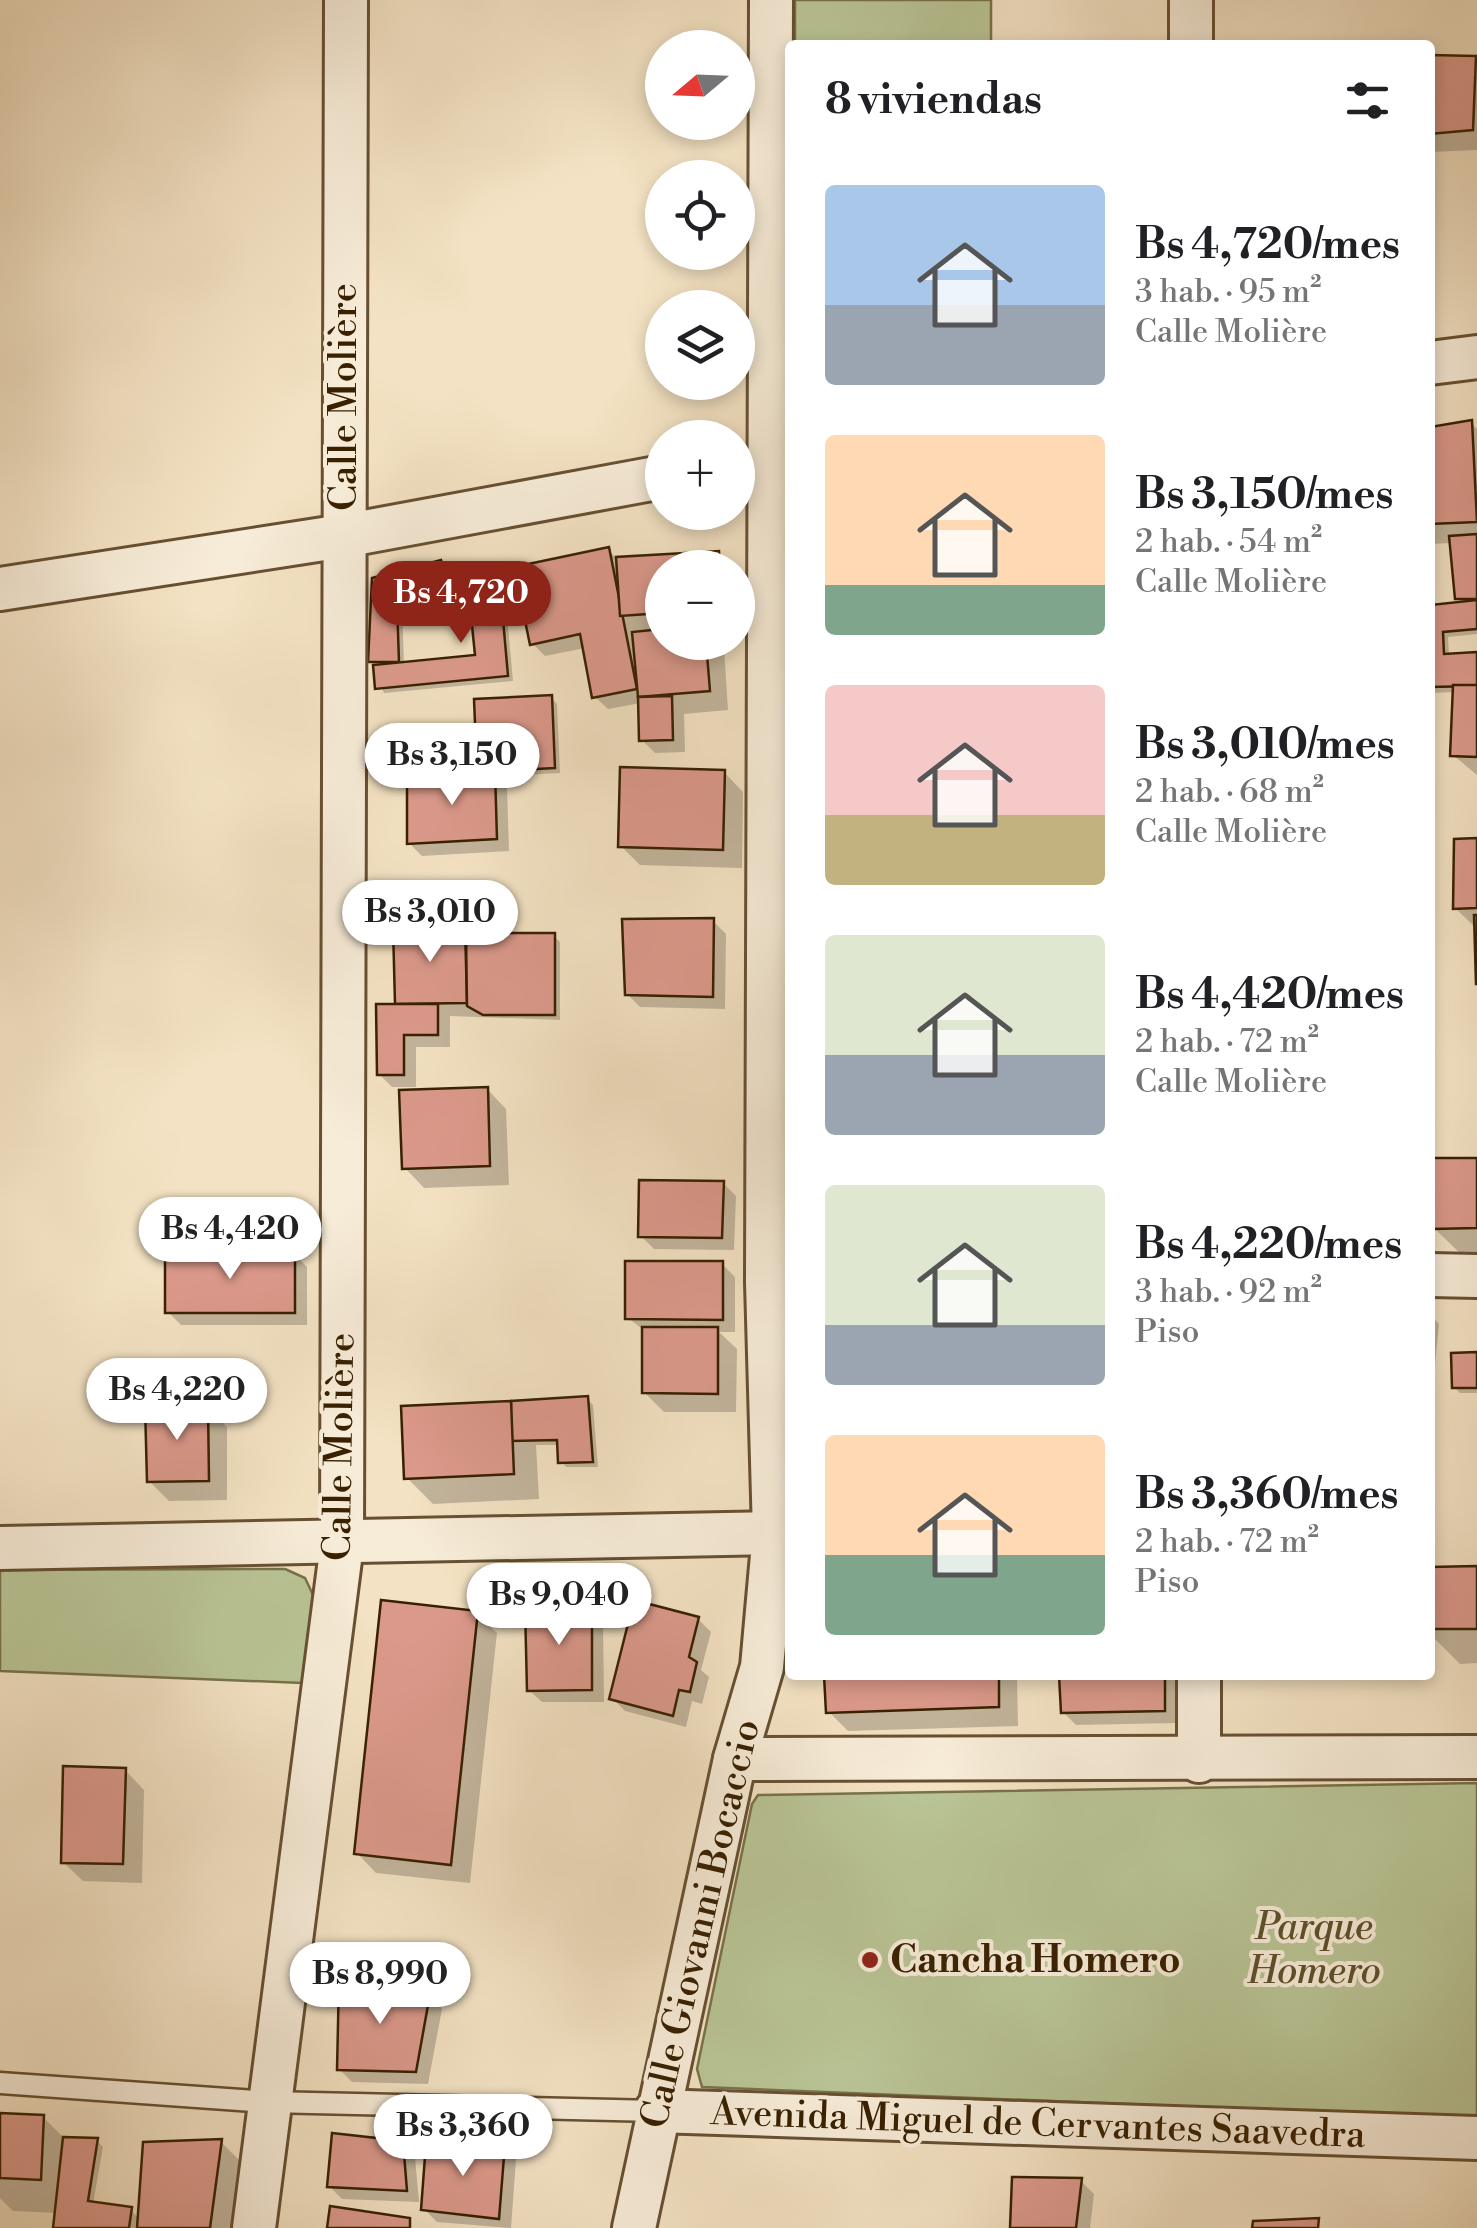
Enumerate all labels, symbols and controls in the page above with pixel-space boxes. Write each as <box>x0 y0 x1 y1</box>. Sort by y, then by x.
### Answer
north arrow <box>645 30 755 140</box>
map controls <box>645 30 755 660</box>
icon: filters <box>1340 73 1395 128</box>
text: 8 viviendas <box>825 74 1042 127</box>
button: locate <box>645 160 755 270</box>
text: Bs 4,720/mes <box>1135 219 1400 272</box>
icon: home <box>905 225 1025 345</box>
text: 3 hab. · 95 m² <box>1135 272 1321 312</box>
street label: Calle Molière <box>321 283 368 511</box>
button: layers <box>645 290 755 400</box>
text: Calle Molière <box>1135 312 1327 352</box>
button: + <box>645 420 755 530</box>
text: Bs 3,150/mes <box>1135 469 1394 522</box>
icon: home <box>905 475 1025 595</box>
text: 2 hab. · 54 m² <box>1135 522 1322 562</box>
button: − <box>645 550 755 660</box>
pin: Bs 4,720 <box>358 561 564 646</box>
text: Calle Molière <box>1135 562 1327 602</box>
text: Bs 4,720 <box>393 573 529 613</box>
text: Bs 3,010/mes <box>1135 719 1395 772</box>
pin: Bs 3,150 <box>349 723 555 808</box>
icon: home <box>905 725 1025 845</box>
text: Bs 3,150 <box>387 735 517 775</box>
text: 2 hab. · 68 m² <box>1135 772 1324 812</box>
text: Calle Molière <box>1135 812 1327 852</box>
pin: Bs 3,010 <box>327 880 533 965</box>
text: Bs 3,010 <box>364 892 496 932</box>
text: Bs 4,420/mes <box>1135 969 1404 1022</box>
icon: home <box>905 975 1025 1095</box>
text: 2 hab. · 72 m² <box>1135 1022 1319 1062</box>
text: Calle Molière <box>1135 1062 1327 1102</box>
pin: Bs 4,420 <box>127 1197 333 1282</box>
text: Bs 4,420 <box>161 1209 299 1249</box>
text: Bs 4,220/mes <box>1135 1219 1402 1272</box>
icon: home <box>905 1225 1025 1345</box>
text: 3 hab. · 92 m² <box>1135 1272 1322 1312</box>
text: Piso <box>1135 1312 1199 1352</box>
street label: Calle Molière <box>315 1333 365 1561</box>
pin: Bs 4,220 <box>74 1358 280 1443</box>
text: Bs 4,220 <box>108 1370 246 1410</box>
text: Bs 3,360/mes <box>1135 1469 1399 1522</box>
icon: home <box>905 1475 1025 1595</box>
text: 2 hab. · 72 m² <box>1135 1522 1319 1562</box>
text: Piso <box>1135 1562 1199 1602</box>
pin: Bs 9,040 <box>456 1563 662 1648</box>
text: Bs 9,040 <box>489 1575 629 1615</box>
street label: Calle Giovanni Bocaccio <box>631 1715 771 2133</box>
park label: Parque Homero <box>1246 1904 1381 1995</box>
place label: Cancha Homero <box>890 1937 1181 1984</box>
pin: Bs 8,990 <box>277 1942 483 2027</box>
marker: Cancha Homero <box>859 1949 881 1971</box>
text: Bs 8,990 <box>312 1954 448 1994</box>
street label: Avenida Miguel de Cervantes Saavedra <box>709 2089 1367 2159</box>
pin: Bs 3,360 <box>360 2094 566 2179</box>
text: Bs 3,360 <box>396 2106 530 2146</box>

